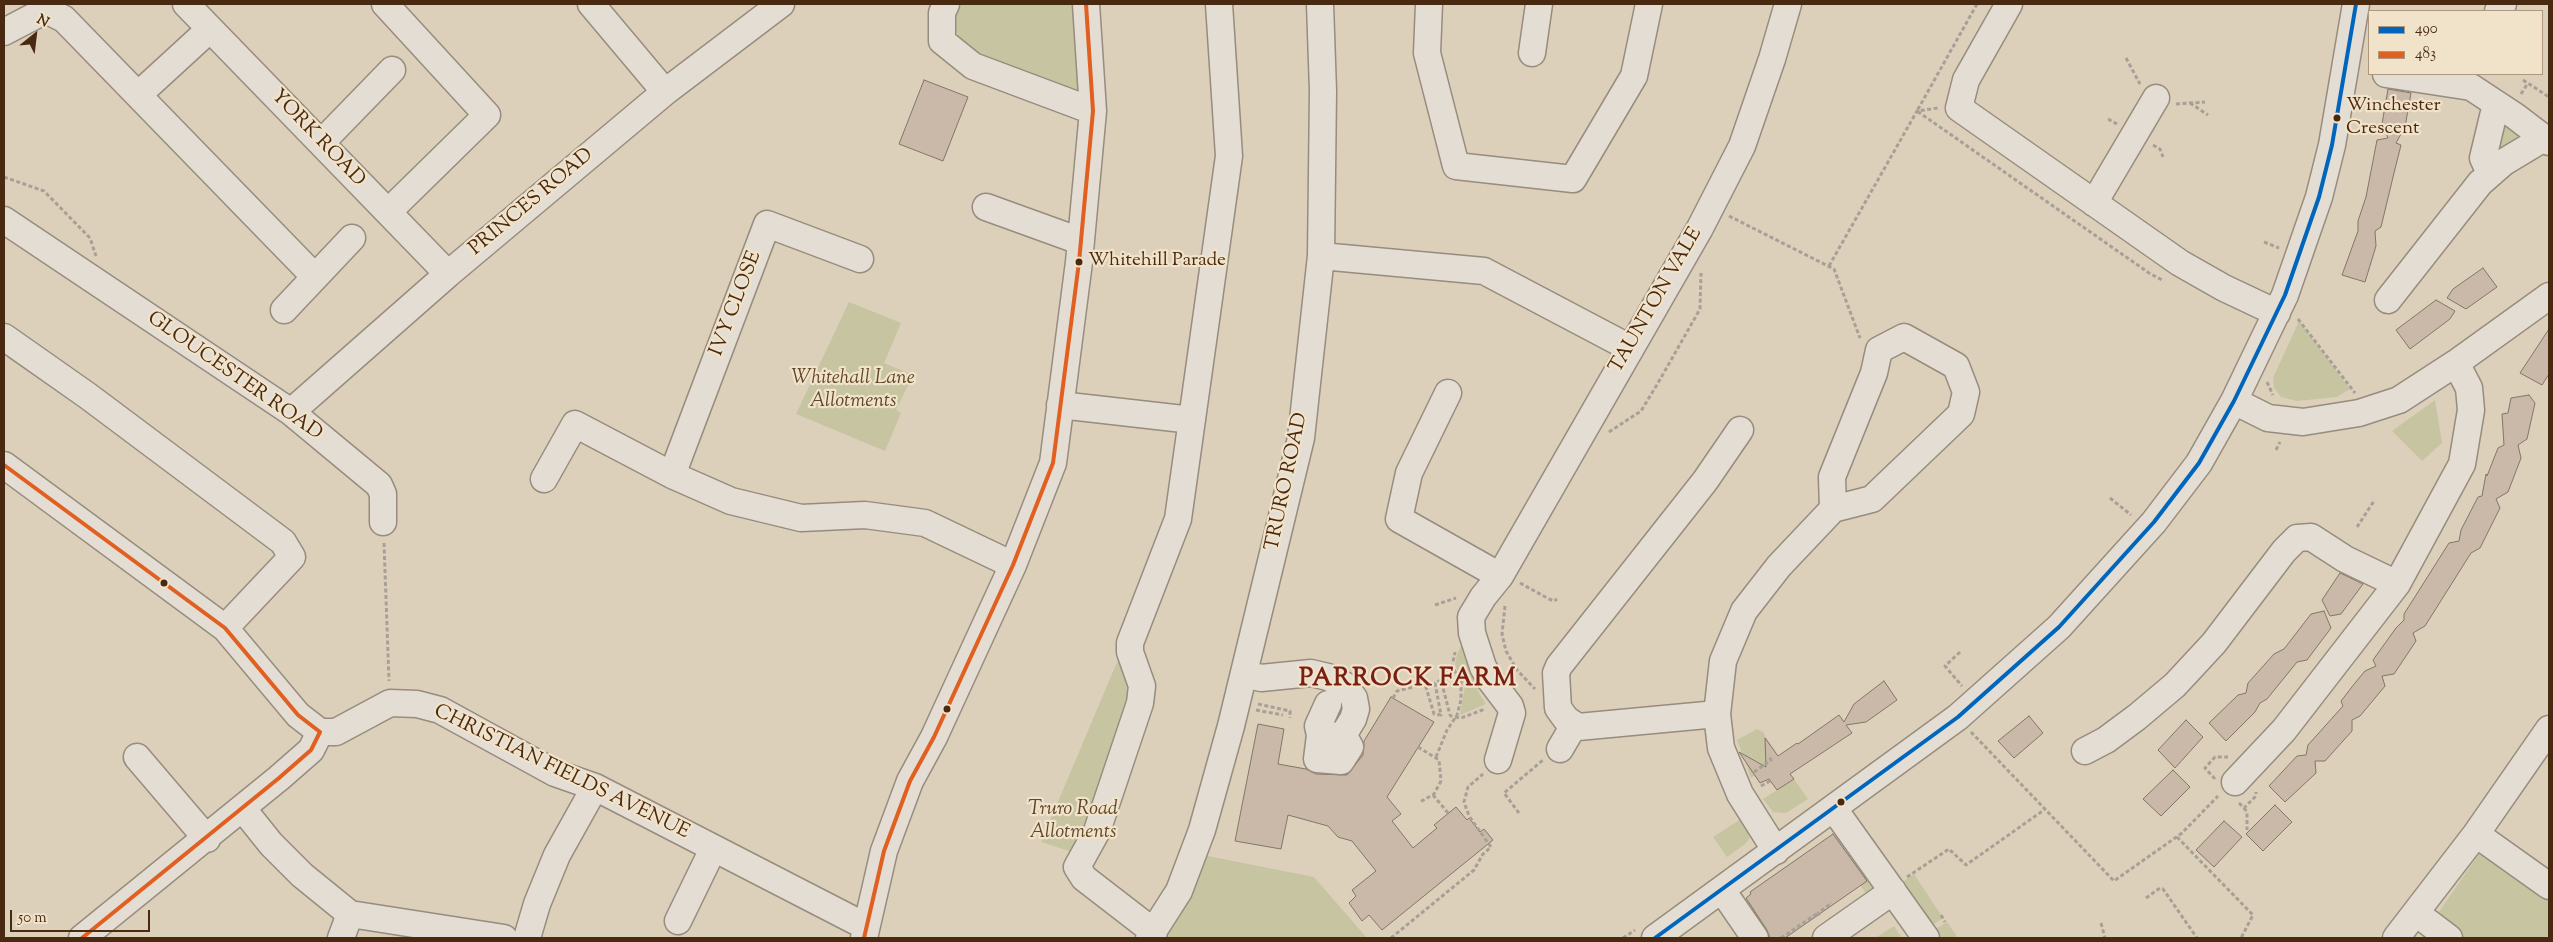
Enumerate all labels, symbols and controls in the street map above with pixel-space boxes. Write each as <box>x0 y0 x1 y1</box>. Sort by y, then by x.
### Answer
north arrow <box>10 10 60 60</box>
text: N <box>33 10 52 33</box>
legend <box>2368 10 2543 75</box>
text: 490 <box>2415 19 2438 40</box>
text: 483 <box>2415 44 2436 65</box>
street label: YORK ROAD <box>265 85 369 193</box>
place label: Winchester Crescent <box>2346 96 2441 140</box>
marker: Winchester Crescent <box>2332 113 2342 123</box>
street label: PRINCES ROAD <box>465 144 599 262</box>
street label: TAUNTON VALE <box>1606 224 1708 378</box>
street label: IVY CLOSE <box>706 248 768 360</box>
place label: Whitehill Parade <box>1088 251 1226 273</box>
marker: Whitehill Parade <box>1074 257 1084 267</box>
street label: GLOUCESTER ROAD <box>142 307 326 447</box>
park label: Whitehall Lane Allotments <box>791 368 915 415</box>
street label: TRURO ROAD <box>1262 411 1314 553</box>
unlabelled marker <box>159 578 169 588</box>
district label: PARROCK FARM <box>1298 666 1518 696</box>
street label: CHRISTIAN FIELDS AVENUE <box>429 700 693 846</box>
unlabelled marker <box>942 704 952 714</box>
unlabelled marker <box>1836 797 1846 807</box>
park label: Truro Road Allotments <box>1028 799 1118 846</box>
scale bar <box>12 900 152 932</box>
text: 50 m <box>18 908 47 929</box>

